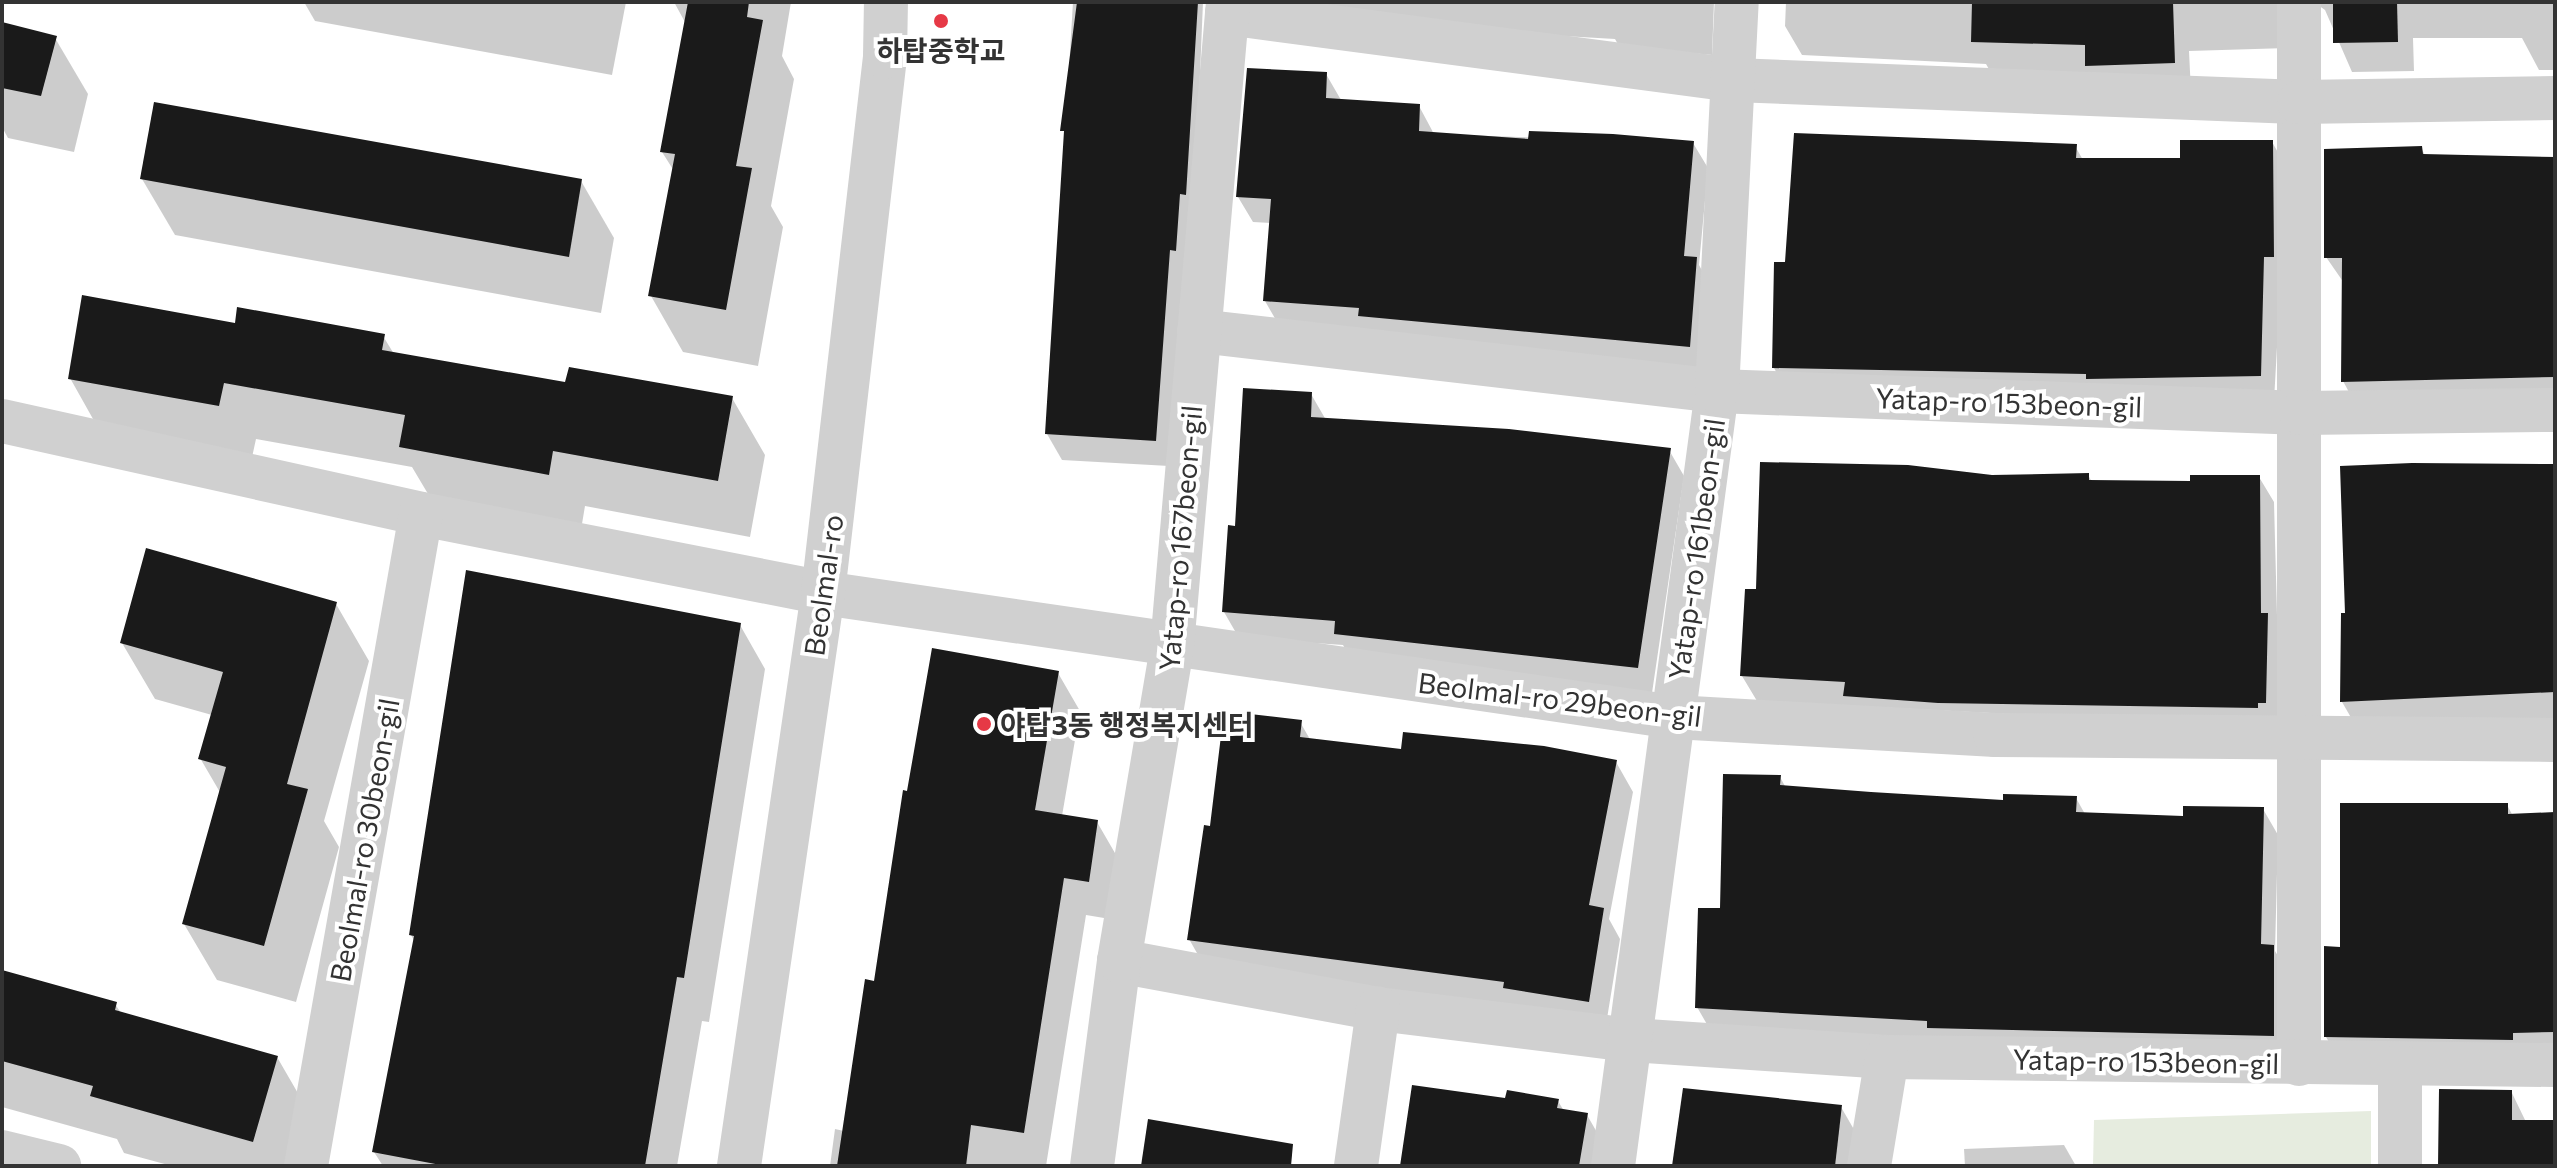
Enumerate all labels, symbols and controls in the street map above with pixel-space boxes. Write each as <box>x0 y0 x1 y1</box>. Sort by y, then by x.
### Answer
marker: 하탑중학교 <box>932 12 950 30</box>
place label: 하탑중학교 <box>877 33 1005 67</box>
street label: Yatap-ro 153beon-gil <box>1875 381 2143 423</box>
street label: Yatap-ro 167beon-gil <box>1152 404 1208 672</box>
street label: Yatap-ro 161beon-gil <box>1661 416 1731 682</box>
street label: Beolmal-ro <box>796 512 850 658</box>
street label: Beolmal-ro 29beon-gil <box>1416 665 1704 733</box>
street label: Beolmal-ro 30beon-gil <box>323 696 405 984</box>
place label: 야탑3동 행정복지센터 <box>1000 707 1253 741</box>
marker: 야탑3동 행정복지센터 <box>975 715 993 733</box>
street label: Yatap-ro 153beon-gil <box>2012 1042 2280 1080</box>

